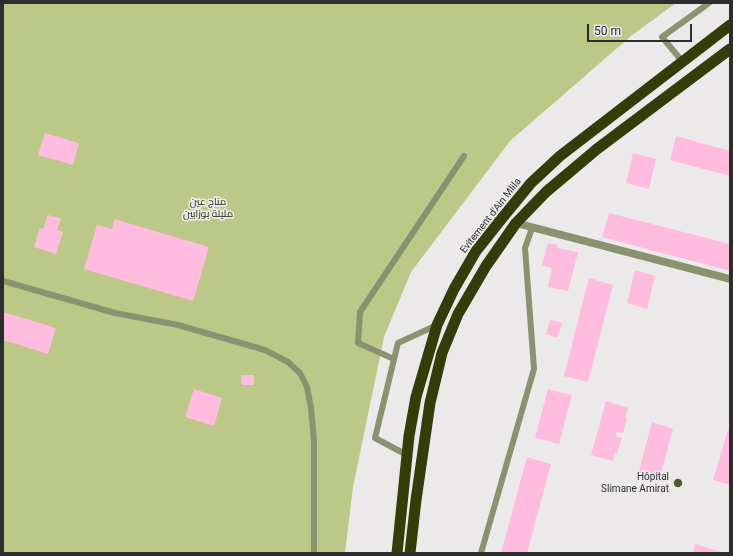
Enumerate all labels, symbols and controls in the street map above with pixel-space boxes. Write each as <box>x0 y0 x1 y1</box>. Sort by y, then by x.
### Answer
scale bar <box>589 16 694 42</box>
text: 50 m <box>594 24 621 38</box>
street label: Evitement d'Ain Mlila <box>458 176 524 256</box>
park label: مناج عين مليلة بوزابين <box>183 196 233 220</box>
place label: Hôpital Slimane Amirat <box>601 471 669 494</box>
marker: Hôpital Slimane Amirat <box>672 477 684 489</box>

